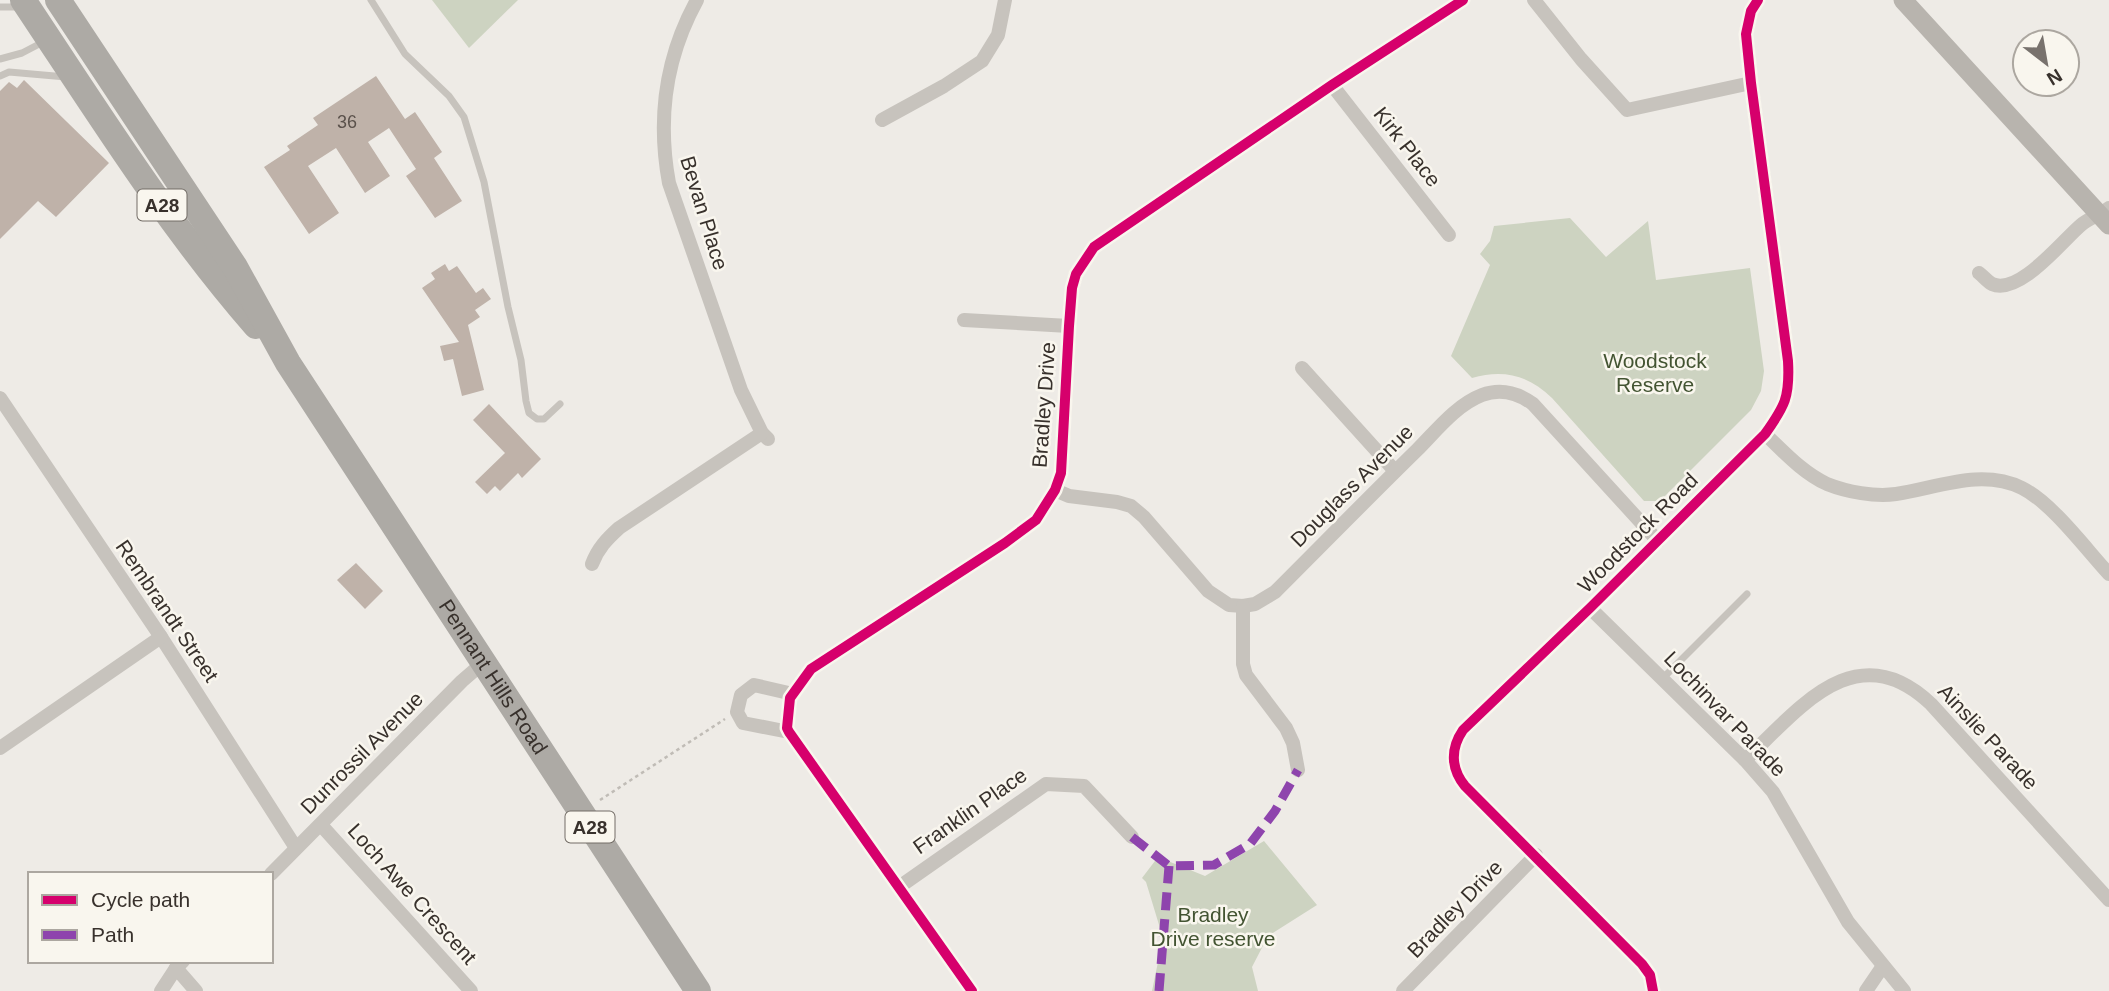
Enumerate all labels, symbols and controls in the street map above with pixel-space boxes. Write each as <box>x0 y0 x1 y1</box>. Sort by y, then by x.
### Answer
north arrow <box>2011 28 2081 98</box>
text: N <box>2043 65 2066 90</box>
street label: Kirk Place <box>1369 102 1446 191</box>
house number: 36 <box>337 112 357 132</box>
street label: Bevan Place <box>676 153 733 273</box>
road number: A28 <box>138 190 186 220</box>
street label: Bradley Drive <box>1028 341 1059 469</box>
park label: Woodstock Reserve <box>1603 349 1707 396</box>
street label: Douglass Avenue <box>1286 420 1417 551</box>
street label: Woodstock Road <box>1573 468 1702 597</box>
street label: Rembrandt Street <box>112 536 223 686</box>
street label: Pennant Hills Road <box>435 595 552 758</box>
street label: Lochinvar Parade <box>1660 646 1791 781</box>
street label: Ainslie Parade <box>1934 679 2043 794</box>
street label: Dunrossil Avenue <box>296 687 427 818</box>
street label: Franklin Place <box>909 763 1031 858</box>
road number: A28 <box>566 812 614 842</box>
street label: Loch Awe Crescent <box>343 819 481 969</box>
street label: Bradley Drive <box>1403 855 1507 962</box>
legend <box>28 872 273 963</box>
text: Cycle path <box>91 888 190 911</box>
park label: Bradley Drive reserve <box>1151 903 1275 950</box>
text: Path <box>91 923 134 946</box>

